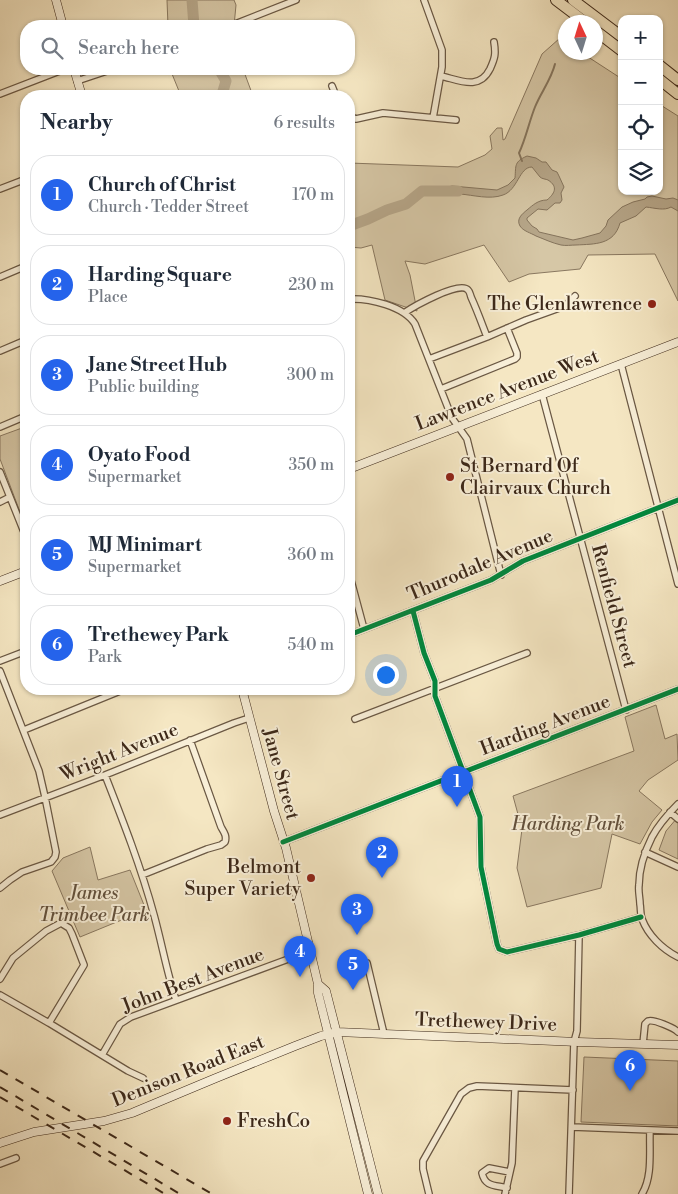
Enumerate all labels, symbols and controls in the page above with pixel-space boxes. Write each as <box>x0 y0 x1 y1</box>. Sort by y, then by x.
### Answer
north arrow <box>558 15 603 60</box>
map controls <box>618 15 663 195</box>
button: + <box>618 15 663 60</box>
search box <box>20 20 355 75</box>
icon: search <box>38 34 66 62</box>
text: Search here <box>78 36 179 60</box>
button: − <box>618 60 663 105</box>
button: locate <box>618 105 663 150</box>
text: Nearby <box>40 110 113 136</box>
text: 6 results <box>274 113 335 133</box>
button: layers <box>618 150 663 195</box>
text: Church of Christ <box>88 173 236 197</box>
text: 1 <box>53 185 61 205</box>
text: 170 m <box>292 185 334 205</box>
text: Church · Tedder Street <box>88 197 249 217</box>
text: Harding Square <box>88 263 232 287</box>
text: 2 <box>52 275 62 295</box>
text: 230 m <box>288 275 334 295</box>
text: Place <box>88 287 128 307</box>
place label: The Glenlawrence <box>487 292 642 316</box>
marker: The Glenlawrence <box>646 298 658 310</box>
street label: Lawrence Avenue West <box>412 344 602 436</box>
text: Jane Street Hub <box>88 353 227 377</box>
text: 3 <box>52 365 62 385</box>
text: 300 m <box>287 365 334 385</box>
text: Public building <box>88 377 199 397</box>
text: Oyato Food <box>88 443 191 467</box>
place label: St Bernard Of Clairvaux Church <box>460 454 611 500</box>
text: 4 <box>52 455 62 475</box>
text: 350 m <box>288 455 334 475</box>
text: Supermarket <box>88 467 182 487</box>
marker: St Bernard Of Clairvaux Church <box>444 471 456 483</box>
street label: Thurodale Avenue <box>404 523 556 607</box>
text: MJ Minimart <box>88 533 202 557</box>
street label: Renfield Street <box>586 542 642 671</box>
text: 5 <box>52 545 62 565</box>
text: 360 m <box>288 545 334 565</box>
text: Supermarket <box>88 557 182 577</box>
text: Trethewey Park <box>88 623 229 647</box>
text: 6 <box>52 635 62 655</box>
text: 540 m <box>287 635 334 655</box>
text: Park <box>88 647 121 667</box>
your location <box>373 662 399 688</box>
street label: Harding Avenue <box>476 689 614 761</box>
street label: Wright Avenue <box>55 717 182 787</box>
street label: Jane Street <box>257 724 305 823</box>
pin: 1 <box>441 766 473 807</box>
park label: Harding Park <box>511 812 625 836</box>
pin: 2 <box>366 837 398 878</box>
place label: Belmont Super Variety <box>185 855 302 901</box>
marker: Belmont Super Variety <box>305 872 317 884</box>
park label: James Trimbee Park <box>38 881 150 927</box>
pin: 3 <box>341 894 373 935</box>
pin: 4 <box>284 936 316 977</box>
street label: John Best Avenue <box>118 942 267 1018</box>
pin: 5 <box>337 949 369 990</box>
street label: Trethewey Drive <box>415 1008 557 1036</box>
street label: Denison Road East <box>108 1029 268 1112</box>
pin: 6 <box>614 1050 646 1091</box>
place label: FreshCo <box>237 1109 310 1133</box>
marker: FreshCo <box>221 1115 233 1127</box>

